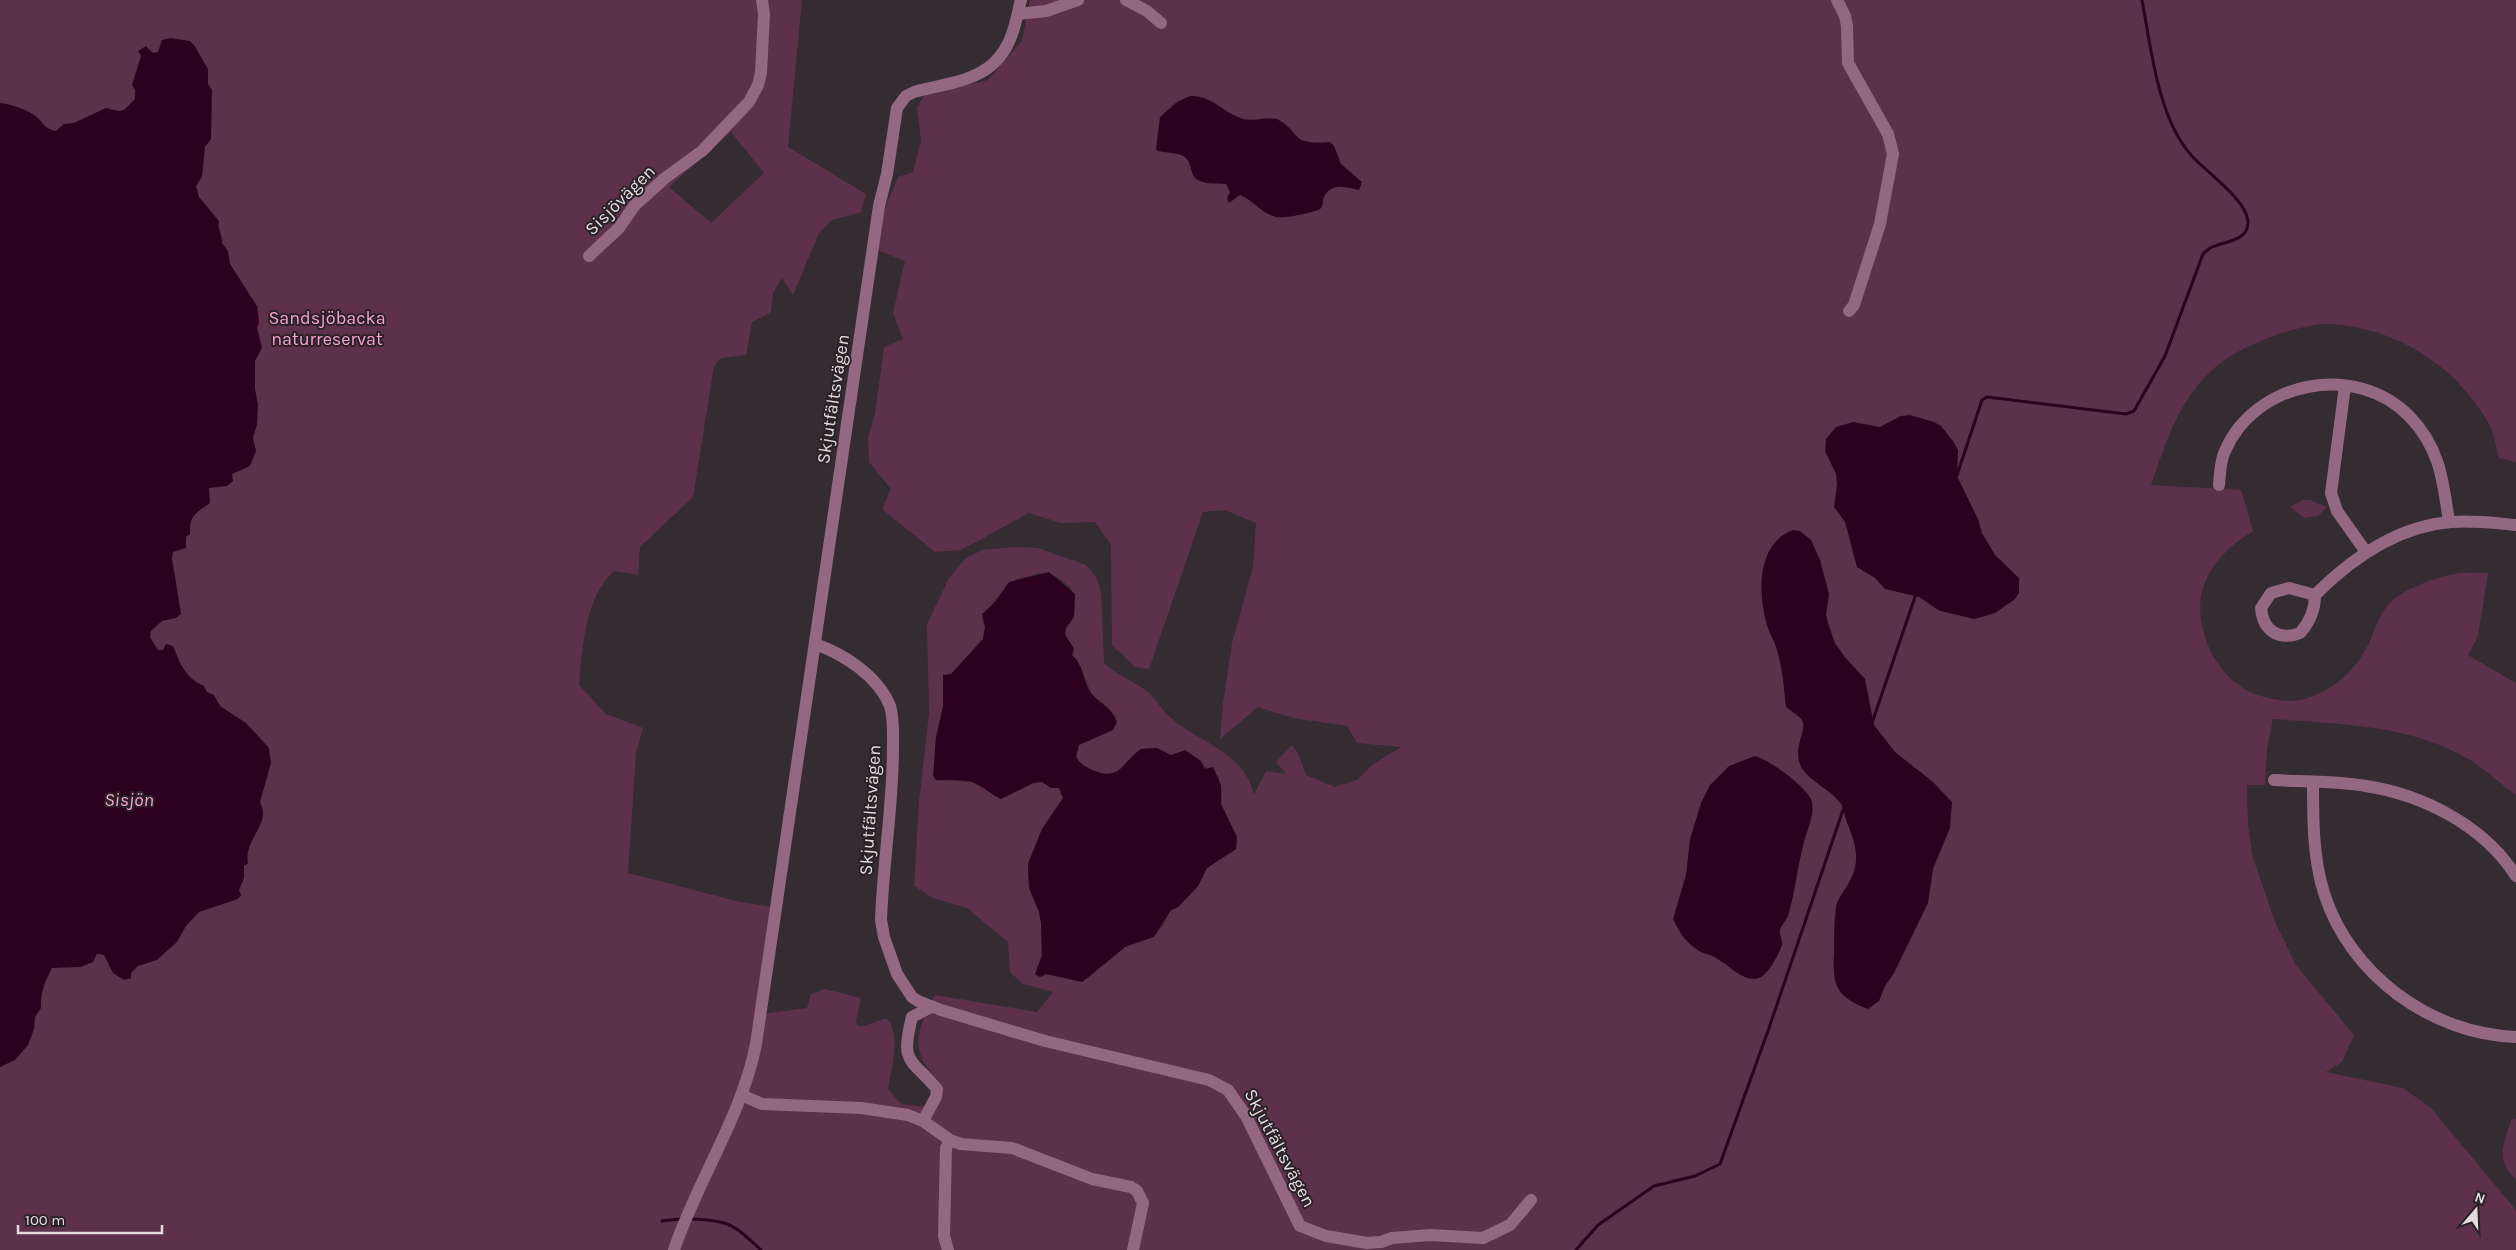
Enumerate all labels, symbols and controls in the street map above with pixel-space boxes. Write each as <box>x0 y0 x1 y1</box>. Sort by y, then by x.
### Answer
street label: Sisjövägen <box>580 160 660 240</box>
park label: Sandsjöbacka naturreservat <box>268 307 386 350</box>
street label: Skjutfältsvägen <box>812 333 854 465</box>
street label: Skjutfältsvägen <box>854 744 886 876</box>
water label: Sisjön <box>104 789 154 811</box>
street label: Skjutfältsvägen <box>1240 1085 1320 1211</box>
north arrow <box>2451 1185 2501 1235</box>
text: N <box>2473 1189 2488 1208</box>
scale bar <box>18 1202 161 1234</box>
text: 100 m <box>25 1211 65 1229</box>

